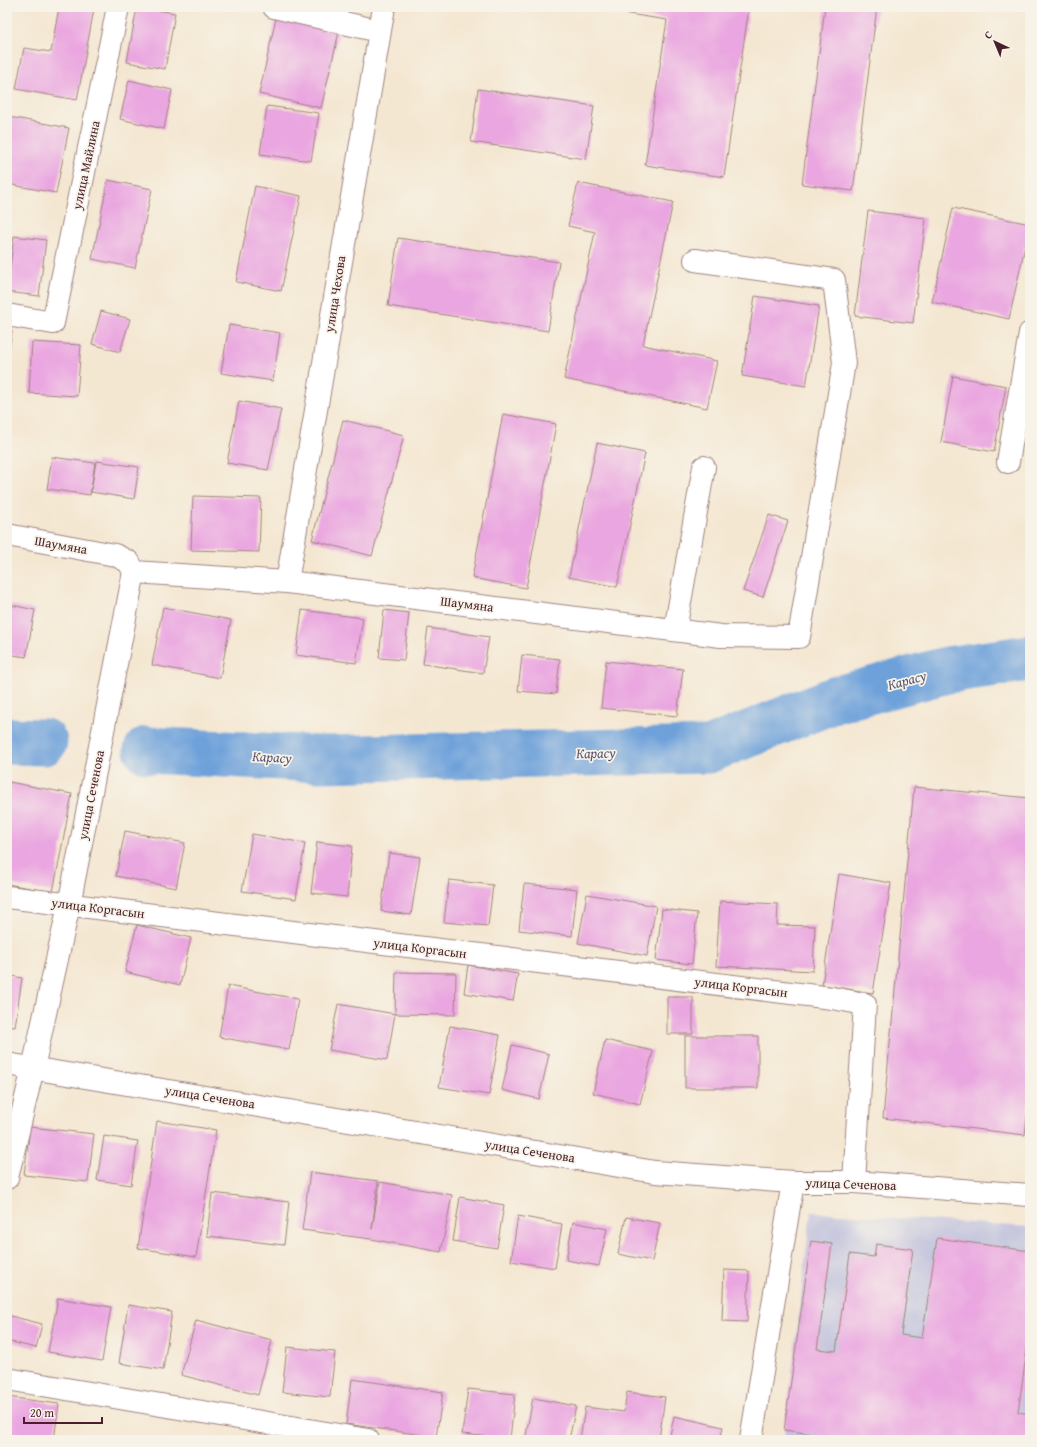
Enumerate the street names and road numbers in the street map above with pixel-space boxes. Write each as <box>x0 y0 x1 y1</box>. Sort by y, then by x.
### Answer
street label: улица Майлина <box>67 118 105 212</box>
street label: улица Чехова <box>319 253 351 335</box>
street label: Шаумяна <box>33 531 90 559</box>
street label: Шаумяна <box>439 591 495 617</box>
street label: улица Сеченова <box>73 748 109 842</box>
street label: улица Коргасын <box>49 893 146 923</box>
street label: улица Коргасын <box>371 933 468 963</box>
street label: улица Коргасын <box>692 972 789 1002</box>
street label: улица Сеченова <box>163 1080 257 1114</box>
street label: улица Сеченова <box>483 1134 577 1168</box>
street label: улица Сеченова <box>804 1173 898 1195</box>

